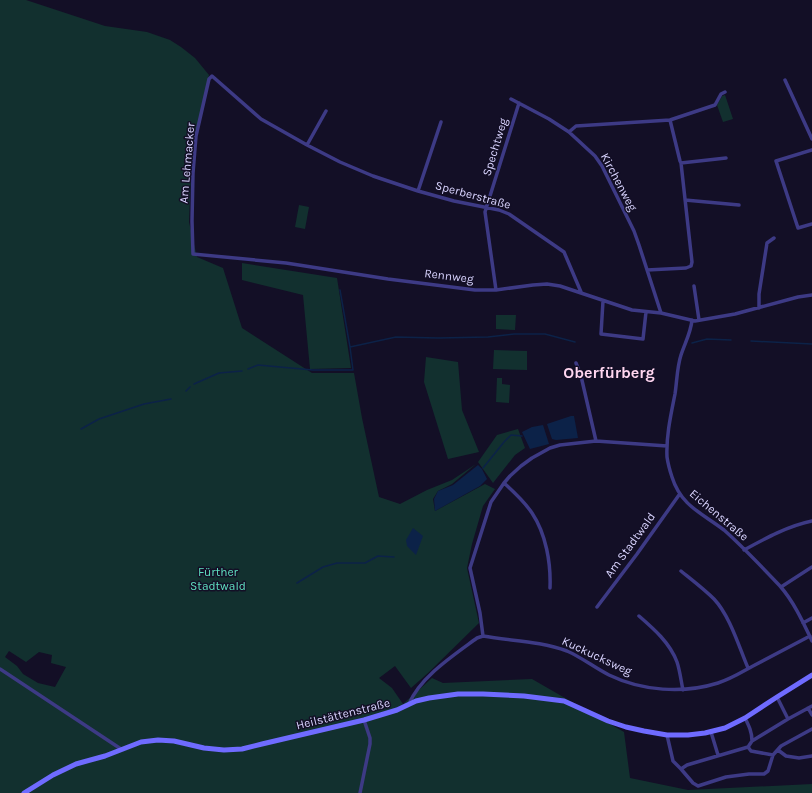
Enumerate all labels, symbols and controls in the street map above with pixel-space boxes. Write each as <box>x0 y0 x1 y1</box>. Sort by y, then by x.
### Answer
street label: Spechtweg <box>480 116 511 178</box>
street label: Am Lehmacker <box>176 121 198 204</box>
street label: Kirchenweg <box>598 151 640 214</box>
street label: Sperberstraße <box>434 178 512 212</box>
street label: Rennweg <box>424 266 475 286</box>
district label: Oberfürberg <box>563 363 655 382</box>
street label: Eichenstraße <box>687 486 751 544</box>
street label: Am Stadtwald <box>602 510 658 580</box>
park label: Fürther Stadtwald <box>190 565 246 593</box>
street label: Kuckucksweg <box>560 634 634 678</box>
street label: Heilstättenstraße <box>295 696 391 732</box>

